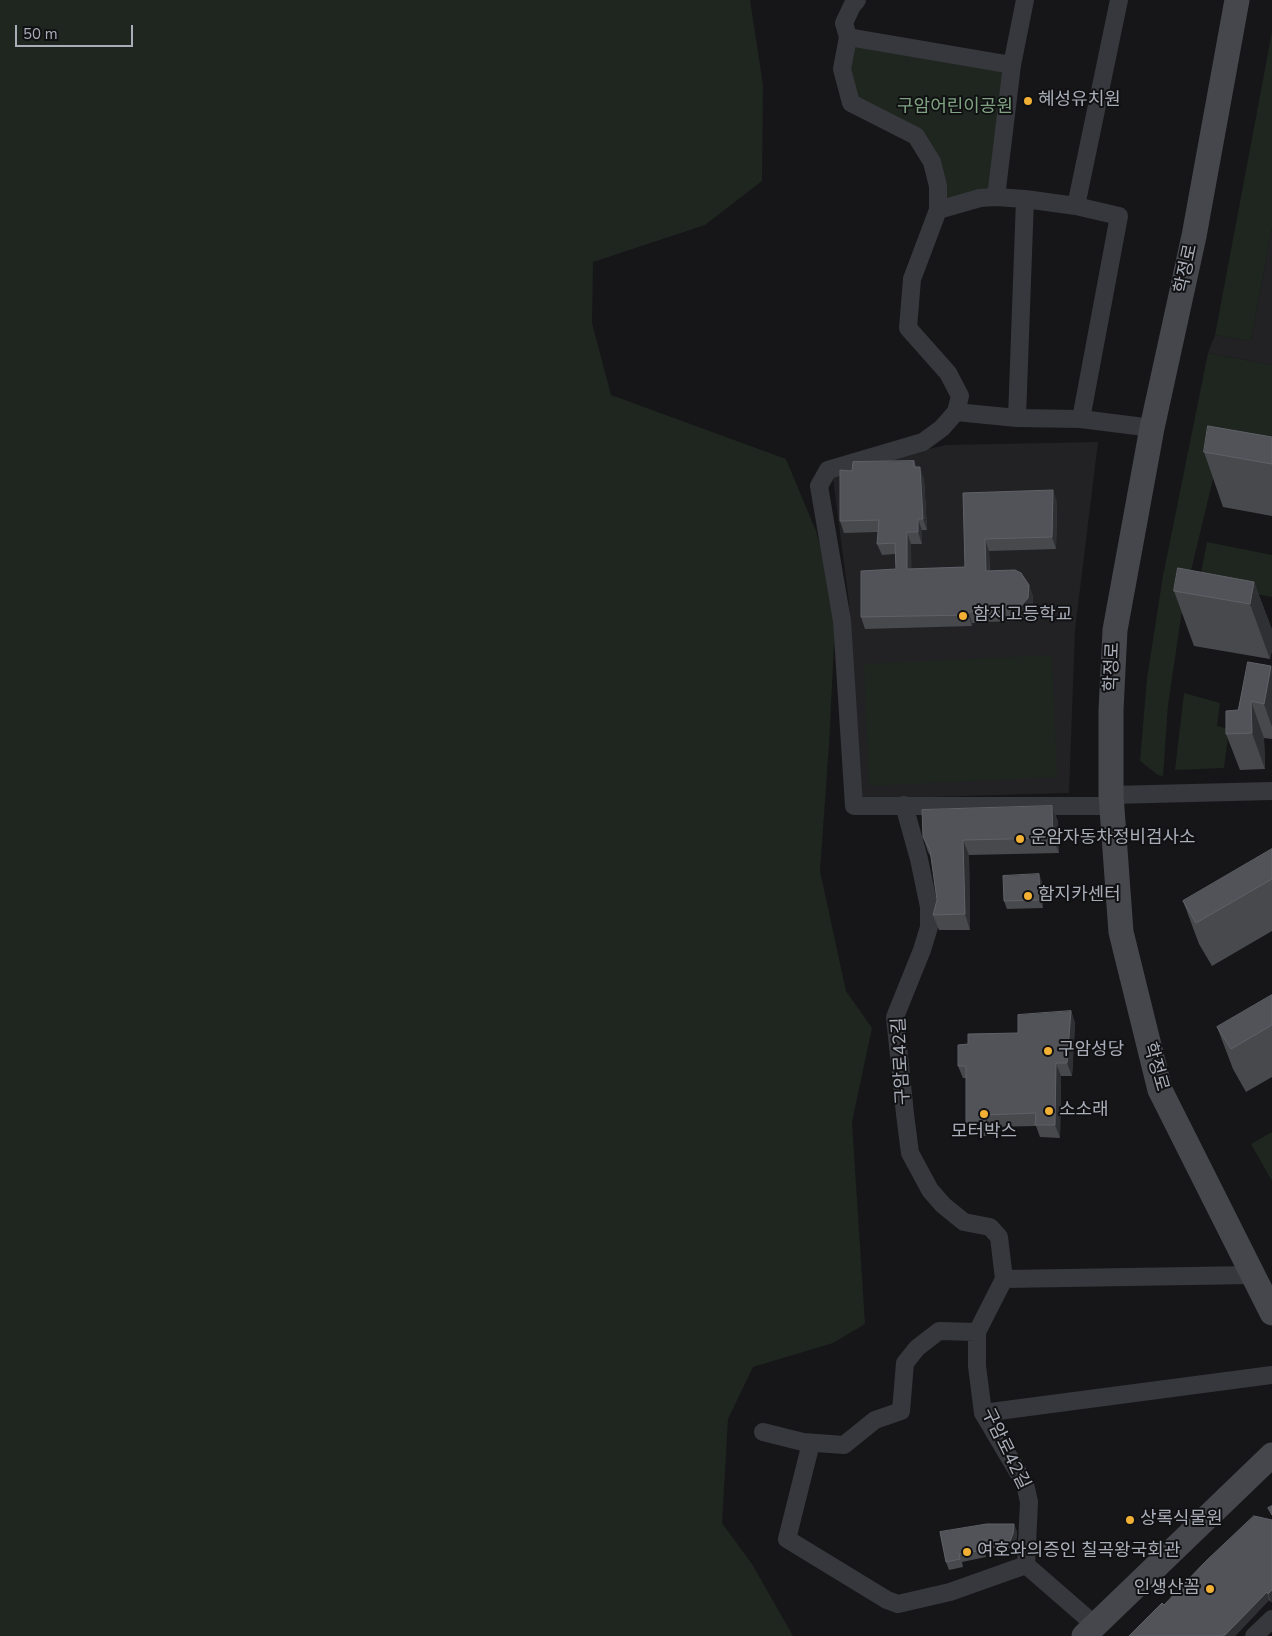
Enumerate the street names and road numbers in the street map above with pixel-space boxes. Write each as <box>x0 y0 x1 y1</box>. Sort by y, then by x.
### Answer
street label: 학정로 <box>1171 242 1203 296</box>
street label: 학정로 <box>1101 642 1125 692</box>
street label: 구암로42길 <box>889 1017 915 1105</box>
street label: 학정로 <box>1138 1040 1172 1094</box>
street label: 구암로42길 <box>976 1405 1034 1493</box>

